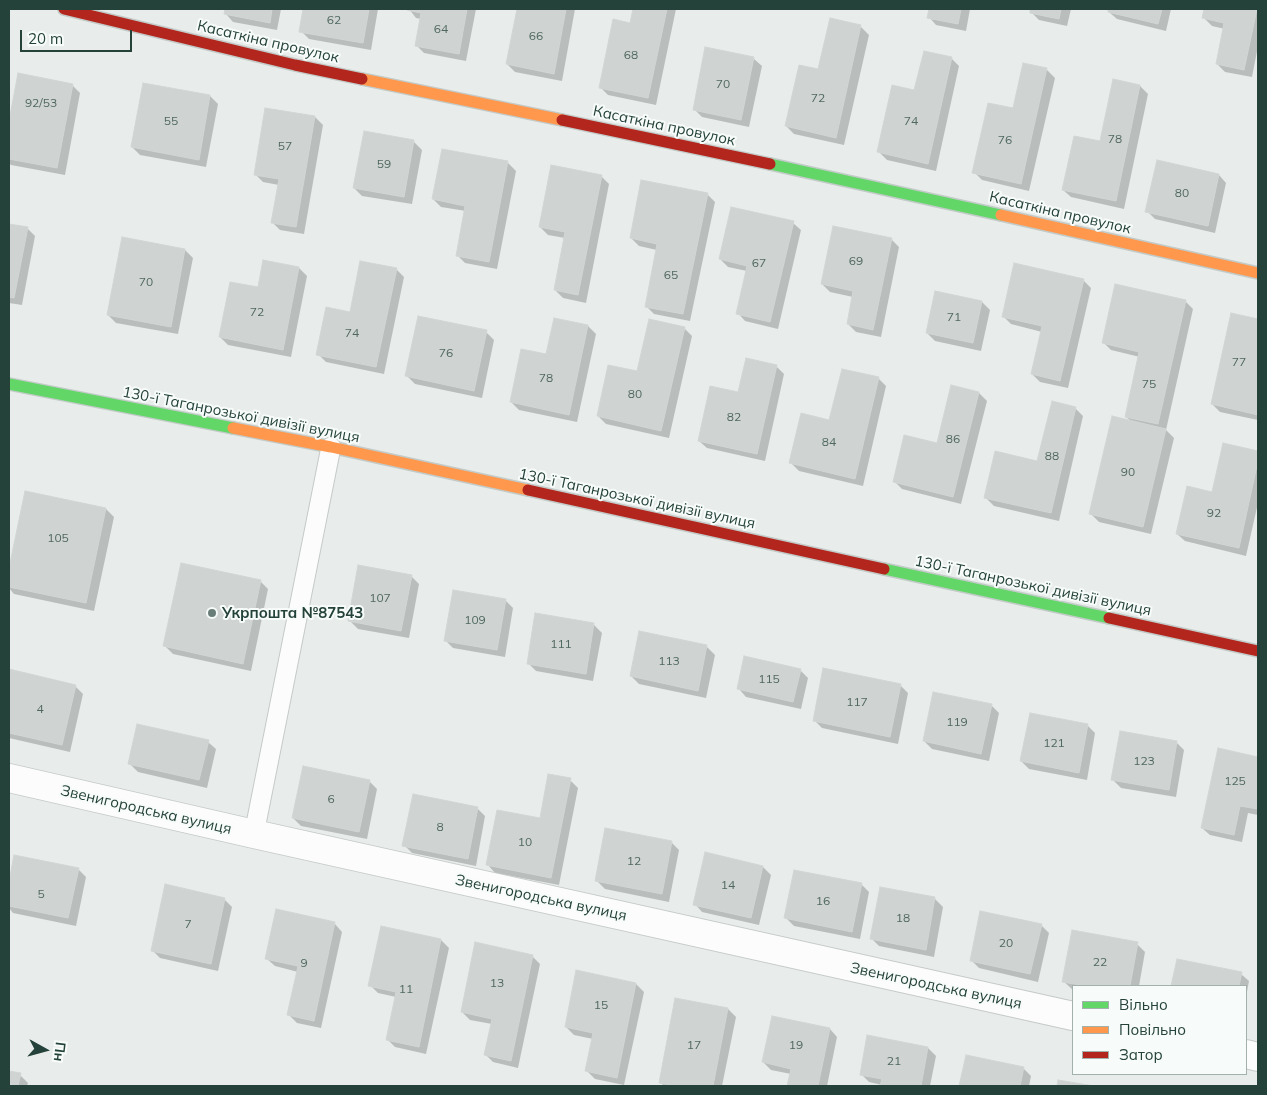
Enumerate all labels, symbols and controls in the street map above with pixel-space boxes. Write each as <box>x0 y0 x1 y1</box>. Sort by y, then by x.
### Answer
house number: 62 <box>327 13 341 27</box>
street label: Касаткіна провулок <box>195 17 341 67</box>
scale bar <box>22 20 135 52</box>
house number: 64 <box>434 22 448 36</box>
text: 20 m <box>28 29 63 48</box>
house number: 66 <box>529 29 543 43</box>
house number: 68 <box>624 48 638 62</box>
house number: 70 <box>716 77 730 91</box>
house number: 72 <box>811 91 825 105</box>
house number: 92/53 <box>25 96 57 110</box>
street label: Касаткіна провулок <box>591 102 737 150</box>
house number: 55 <box>164 114 178 128</box>
house number: 74 <box>904 114 918 128</box>
house number: 78 <box>1108 132 1122 146</box>
house number: 76 <box>998 133 1012 147</box>
house number: 57 <box>278 139 292 153</box>
house number: 59 <box>377 157 391 171</box>
house number: 80 <box>1175 186 1189 200</box>
street label: Касаткіна провулок <box>987 188 1133 238</box>
house number: 69 <box>849 254 863 268</box>
house number: 67 <box>752 256 766 270</box>
house number: 65 <box>664 268 678 282</box>
house number: 70 <box>139 275 153 289</box>
house number: 72 <box>250 305 264 319</box>
house number: 71 <box>947 310 961 324</box>
house number: 74 <box>345 326 359 340</box>
house number: 76 <box>439 346 453 360</box>
house number: 77 <box>1232 355 1246 369</box>
house number: 78 <box>539 371 553 385</box>
house number: 75 <box>1142 377 1156 391</box>
street label: 130-ї Таганрозької дивізії вулиця <box>121 383 361 447</box>
house number: 80 <box>628 387 642 401</box>
house number: 82 <box>727 410 741 424</box>
house number: 86 <box>946 432 960 446</box>
house number: 84 <box>822 435 836 449</box>
house number: 88 <box>1045 449 1059 463</box>
street label: 130-ї Таганрозької дивізії вулиця <box>517 465 757 533</box>
house number: 90 <box>1121 465 1135 479</box>
house number: 92 <box>1207 506 1221 520</box>
house number: 105 <box>47 531 69 545</box>
street label: 130-ї Таганрозької дивізії вулиця <box>913 552 1153 620</box>
house number: 107 <box>369 591 391 605</box>
place label: Укрпошта №87543 <box>222 604 363 622</box>
marker: Укрпошта №87543 <box>206 607 218 619</box>
house number: 109 <box>464 613 486 627</box>
house number: 111 <box>550 637 572 651</box>
house number: 113 <box>658 654 680 668</box>
house number: 115 <box>758 672 780 686</box>
house number: 117 <box>846 695 868 709</box>
house number: 4 <box>36 702 44 716</box>
house number: 119 <box>946 715 968 729</box>
house number: 121 <box>1043 736 1065 750</box>
house number: 123 <box>1133 754 1155 768</box>
house number: 125 <box>1224 774 1246 788</box>
street label: Звенигородська вулиця <box>59 782 233 838</box>
house number: 6 <box>327 792 335 806</box>
house number: 8 <box>436 820 444 834</box>
house number: 10 <box>518 835 532 849</box>
house number: 12 <box>627 854 641 868</box>
street label: Звенигородська вулиця <box>454 871 628 925</box>
house number: 14 <box>721 878 735 892</box>
house number: 5 <box>37 887 45 901</box>
house number: 16 <box>816 894 830 908</box>
house number: 18 <box>896 911 910 925</box>
house number: 7 <box>184 917 192 931</box>
house number: 20 <box>999 936 1013 950</box>
house number: 22 <box>1093 955 1107 969</box>
house number: 9 <box>300 956 308 970</box>
street label: Звенигородська вулиця <box>849 959 1023 1013</box>
house number: 13 <box>490 976 504 990</box>
house number: 11 <box>399 982 413 996</box>
legend <box>1072 985 1247 1075</box>
text: Вільно <box>1119 995 1168 1014</box>
house number: 15 <box>594 998 608 1012</box>
text: Повільно <box>1119 1020 1186 1039</box>
north arrow <box>20 1025 70 1075</box>
house number: 17 <box>687 1038 701 1052</box>
house number: 19 <box>789 1038 803 1052</box>
text: Пн <box>50 1041 70 1063</box>
text: Затор <box>1119 1045 1163 1064</box>
house number: 21 <box>887 1054 901 1068</box>

